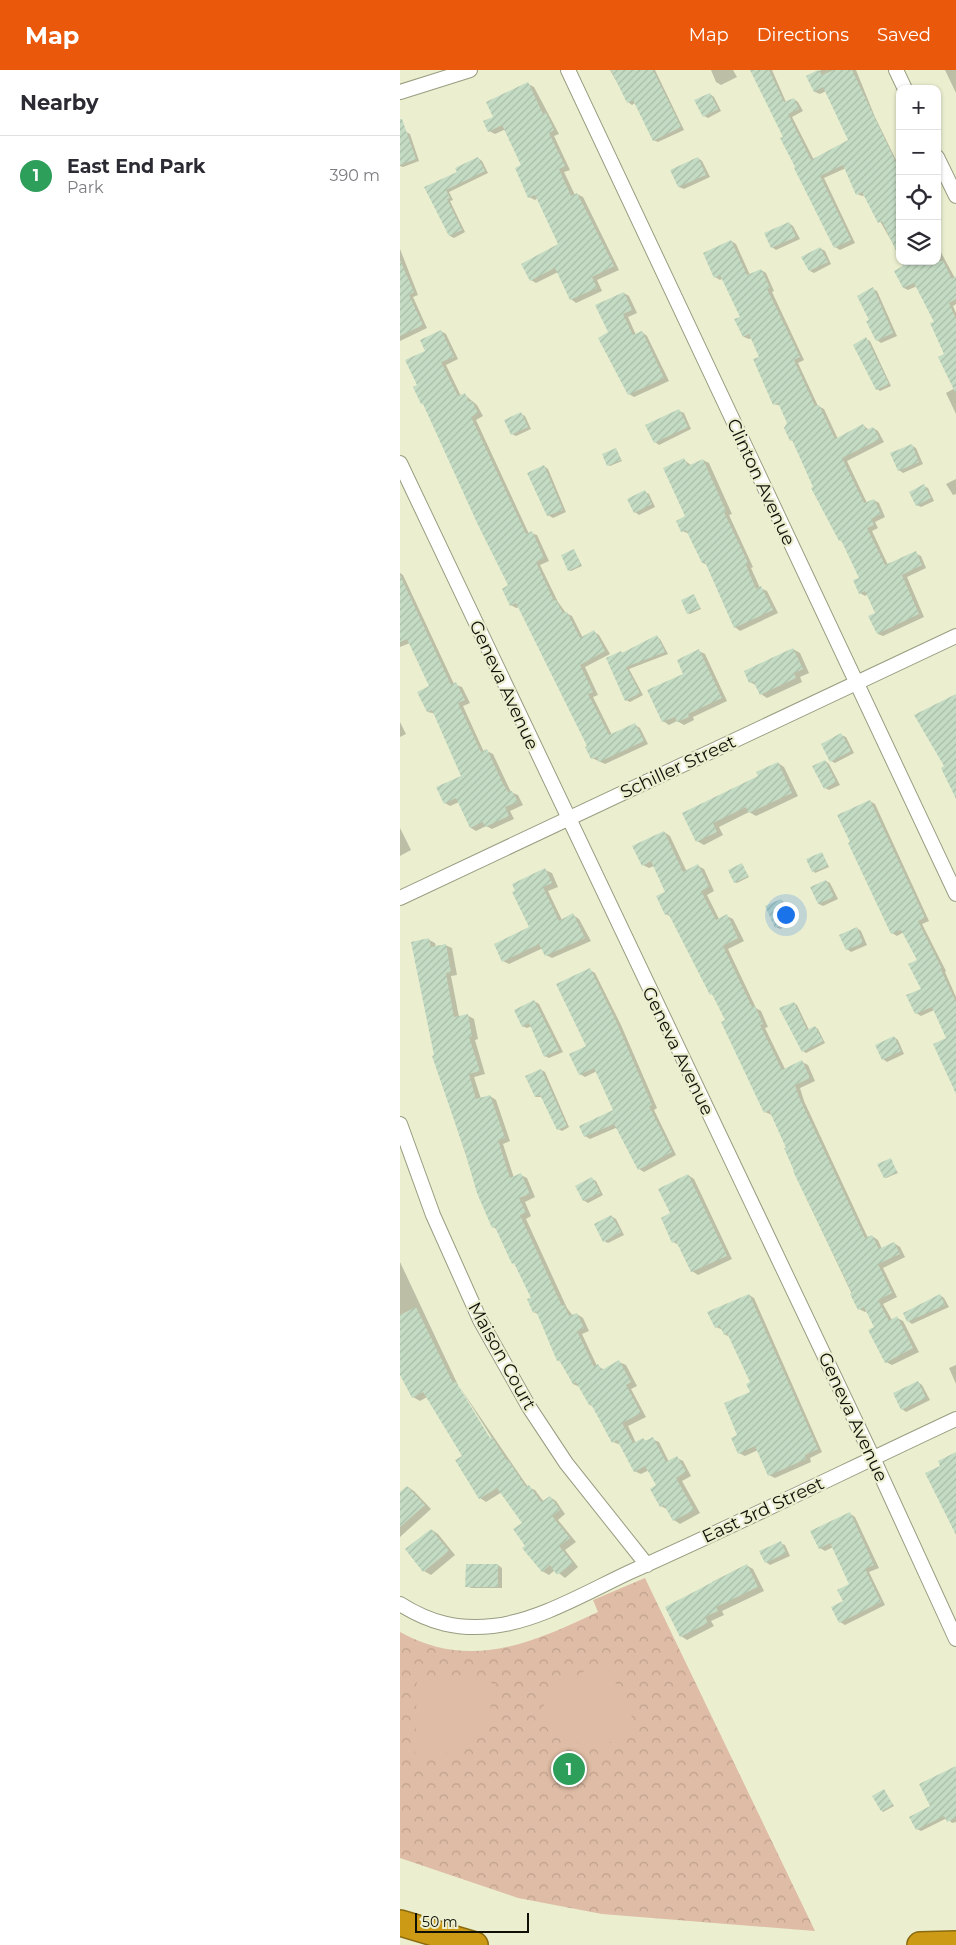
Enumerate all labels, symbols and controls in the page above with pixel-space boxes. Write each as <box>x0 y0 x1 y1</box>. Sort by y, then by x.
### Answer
text: Map <box>25 21 79 50</box>
text: Map <box>689 24 729 46</box>
text: Directions <box>757 24 849 46</box>
text: Saved <box>877 24 931 46</box>
map controls <box>896 85 941 265</box>
button: + <box>896 85 941 130</box>
text: Nearby <box>20 90 99 115</box>
button: − <box>896 130 941 175</box>
text: East End Park <box>67 155 206 178</box>
text: 1 <box>33 166 39 185</box>
text: 390 m <box>329 166 380 185</box>
button: locate <box>896 175 941 220</box>
text: Park <box>67 178 104 197</box>
button: layers <box>896 220 941 265</box>
street label: Clinton Avenue <box>722 415 800 549</box>
street label: Geneva Avenue <box>464 617 544 753</box>
street label: Schiller Street <box>617 731 739 803</box>
your location <box>773 902 799 928</box>
street label: Geneva Avenue <box>637 983 719 1119</box>
street label: Maison Court <box>463 1298 541 1414</box>
street label: Geneva Avenue <box>813 1349 893 1485</box>
street label: East 3rd Street <box>699 1472 827 1548</box>
pin: 1 <box>553 1750 585 1788</box>
scale bar <box>415 1910 529 1933</box>
text: 50 m <box>422 1913 458 1931</box>

